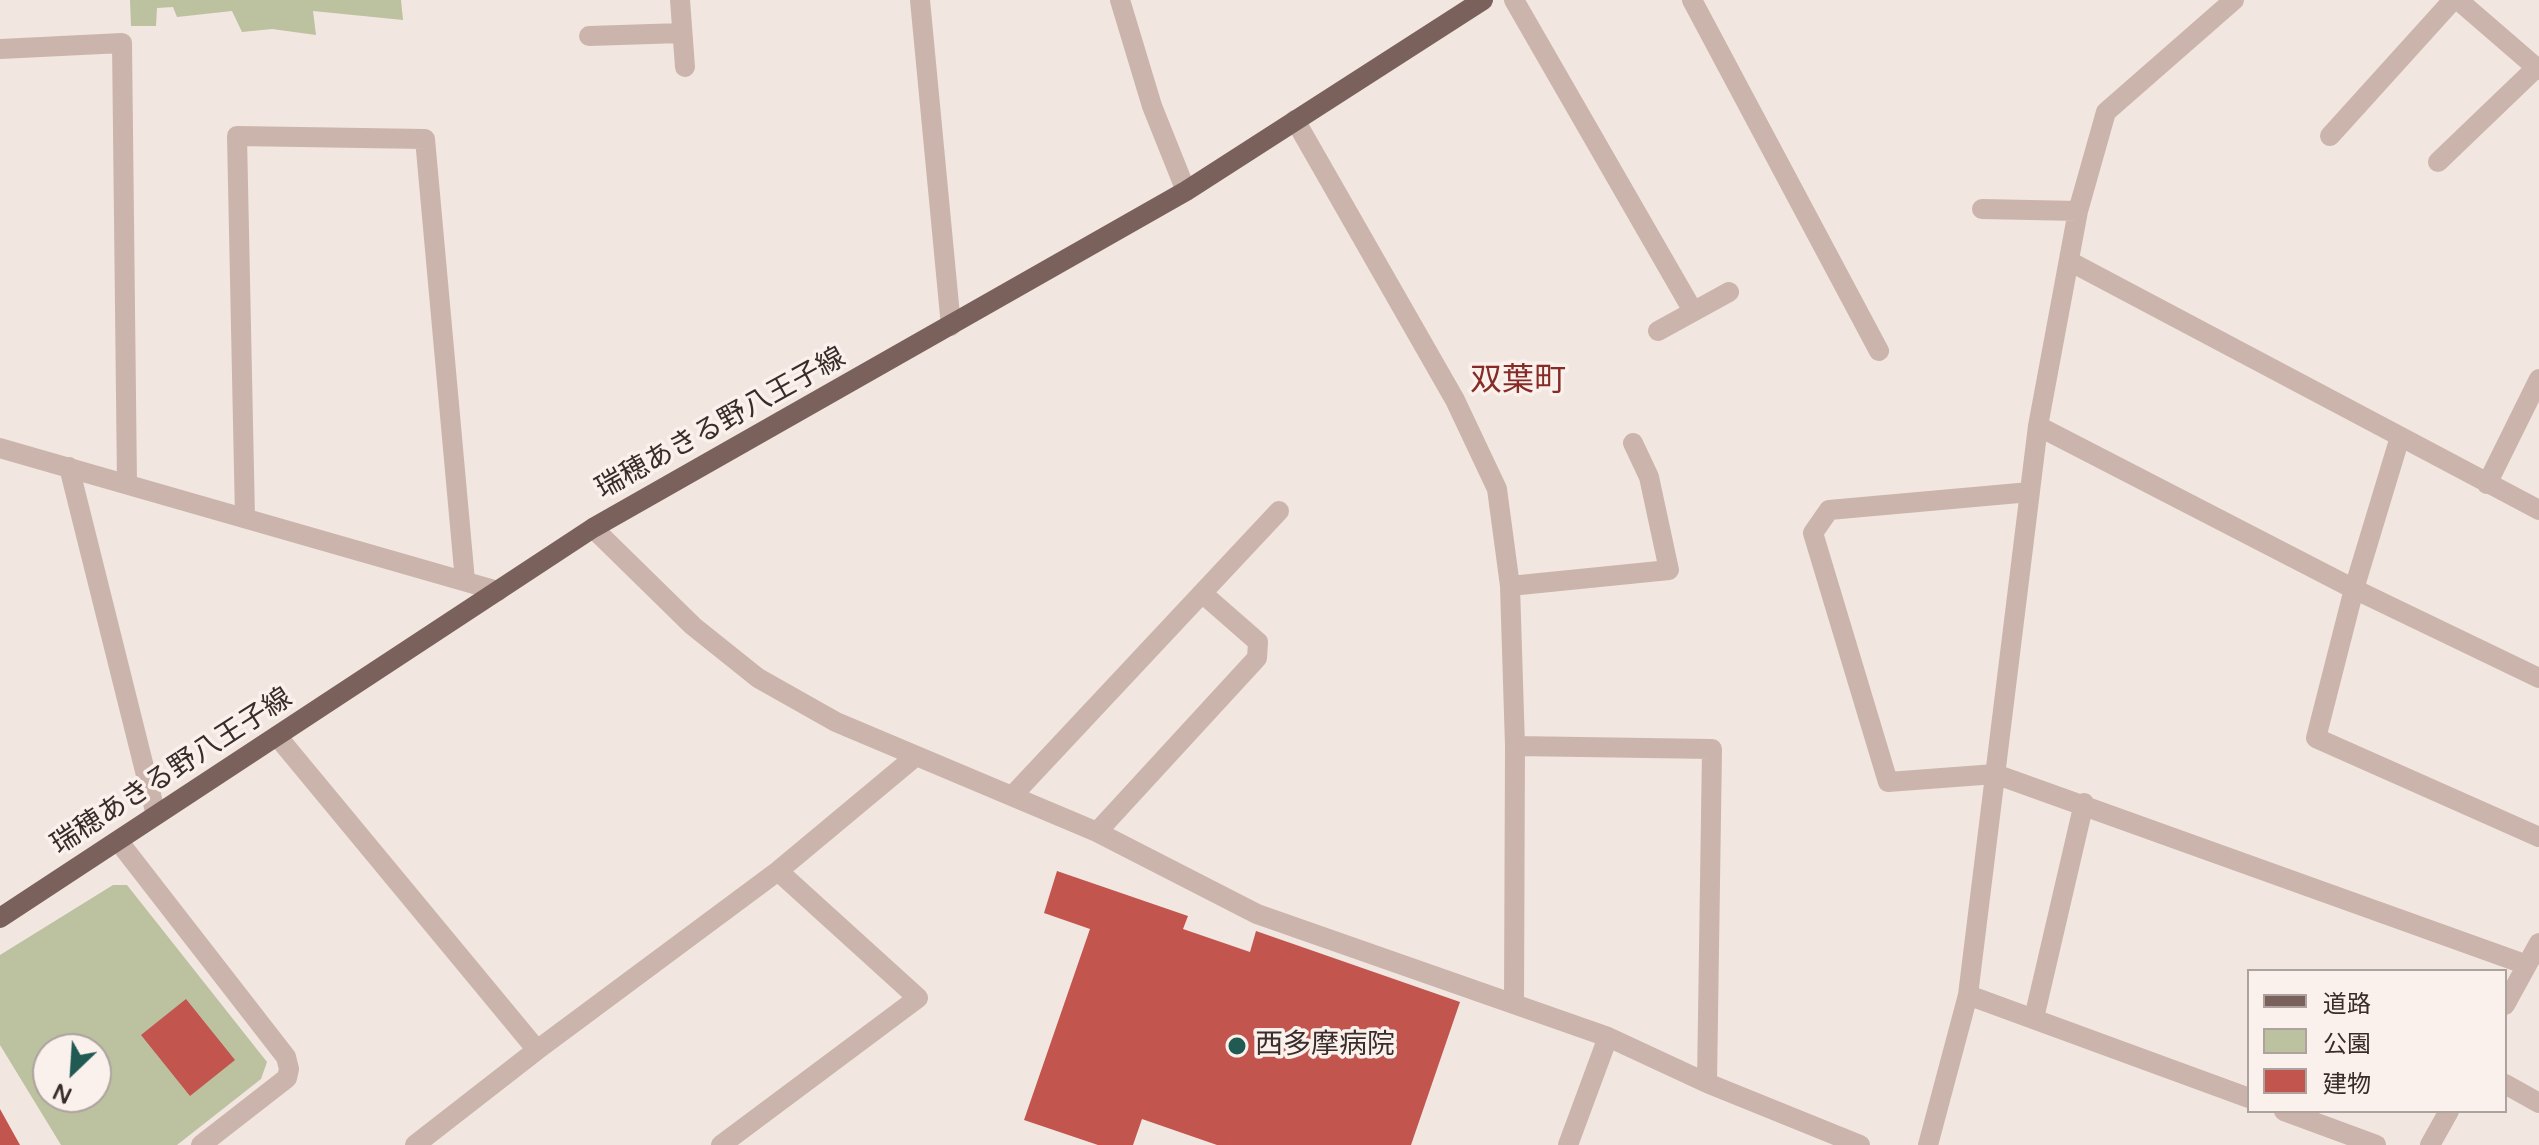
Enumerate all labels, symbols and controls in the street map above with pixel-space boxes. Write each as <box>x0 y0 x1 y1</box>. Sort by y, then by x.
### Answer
street label: 瑞穂あきる野八王子線 <box>590 341 852 507</box>
district label: 双葉町 <box>1470 363 1566 401</box>
street label: 瑞穂あきる野八王子線 <box>45 682 299 862</box>
legend <box>2247 969 2507 1113</box>
text: 道路 <box>2323 990 2371 1019</box>
place label: 西多摩病院 <box>1255 1029 1395 1063</box>
text: 公園 <box>2323 1030 2371 1059</box>
north arrow <box>32 1033 112 1113</box>
marker: 西多摩病院 <box>1226 1035 1248 1057</box>
text: 建物 <box>2323 1070 2371 1099</box>
text: N <box>49 1077 76 1108</box>

